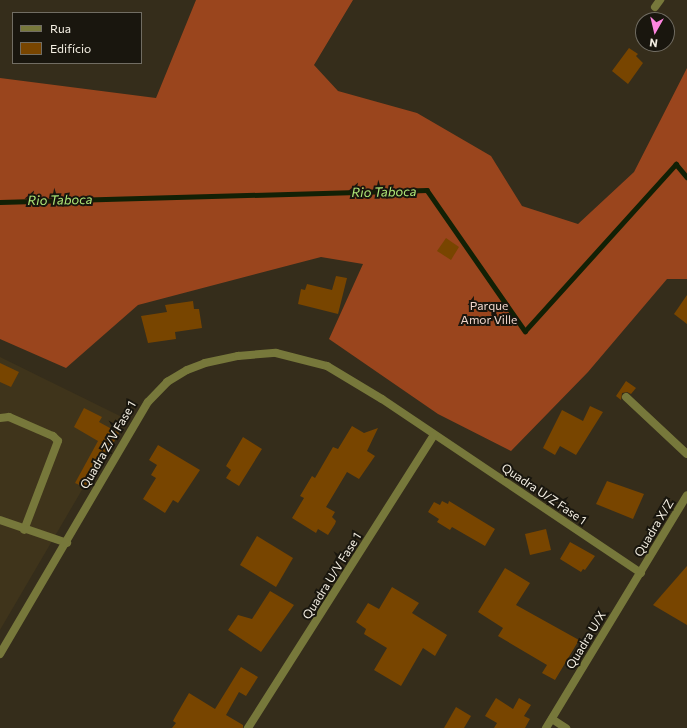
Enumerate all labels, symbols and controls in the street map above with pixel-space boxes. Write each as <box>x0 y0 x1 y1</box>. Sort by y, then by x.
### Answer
legend <box>12 12 142 64</box>
north arrow <box>635 12 675 52</box>
text: Rua <box>50 21 71 35</box>
text: N <box>648 36 658 50</box>
text: Edifício <box>50 41 91 55</box>
water label: Rio Taboca <box>351 184 417 200</box>
water label: Rio Taboca <box>27 192 93 208</box>
park label: Parque Amor Ville <box>461 299 517 327</box>
street label: Quadra Z/V Fase 1 <box>77 399 139 491</box>
street label: Quadra U/Z Fase 1 <box>499 460 589 528</box>
street label: Quadra X/Z <box>631 497 677 559</box>
street label: Quadra U/V Fase 1 <box>300 530 364 622</box>
street label: Quadra U/X <box>563 608 609 672</box>

